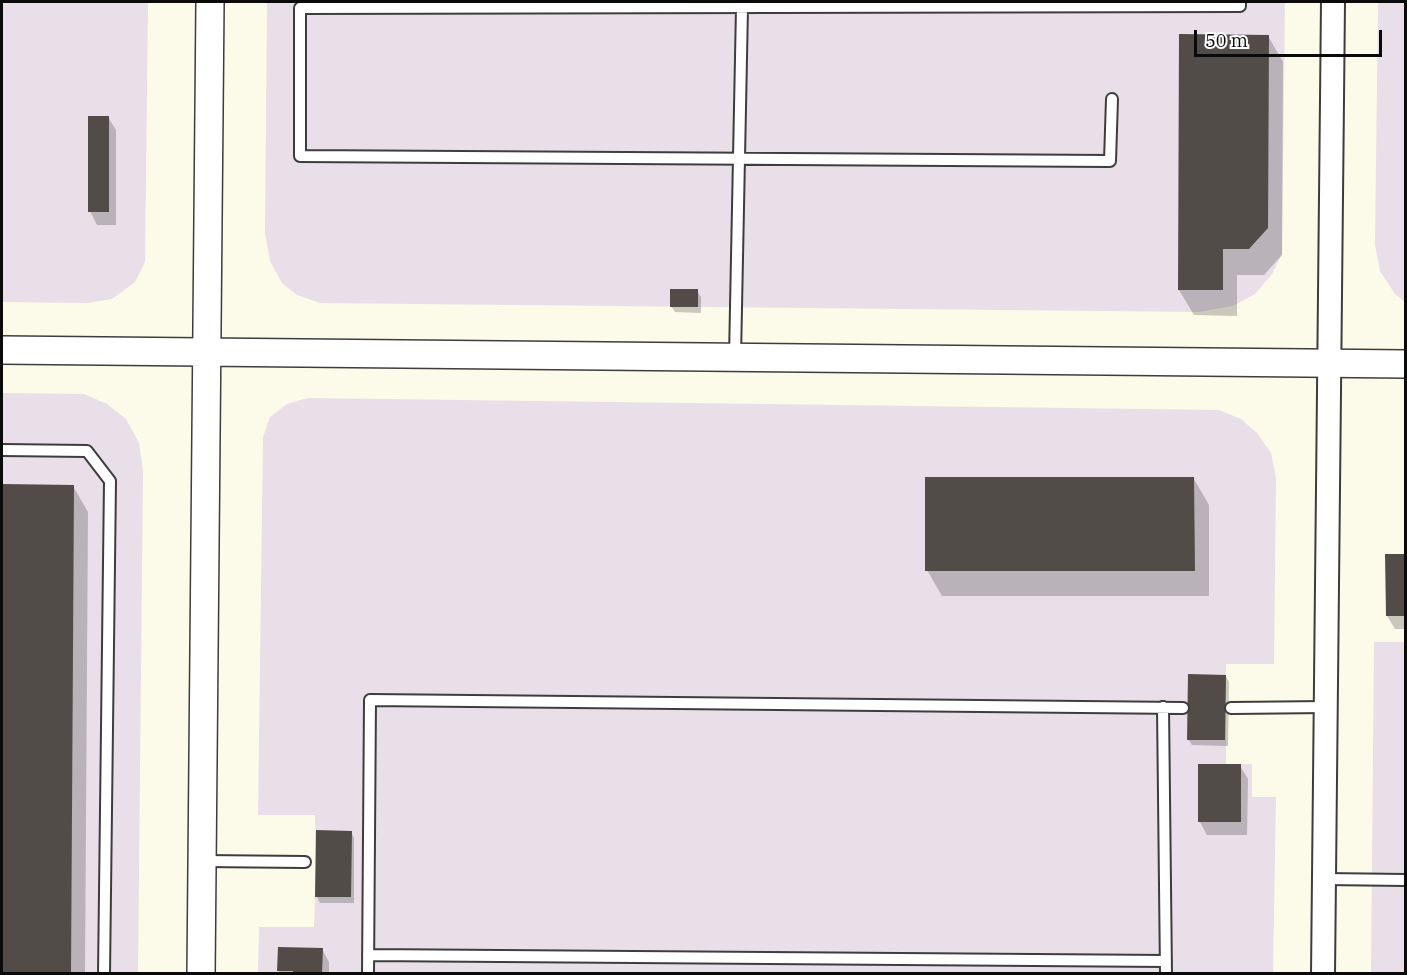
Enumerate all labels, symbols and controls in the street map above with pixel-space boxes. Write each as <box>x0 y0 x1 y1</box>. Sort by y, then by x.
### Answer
scale bar <box>1197 18 1384 56</box>
text: 50 m <box>1205 29 1248 52</box>

